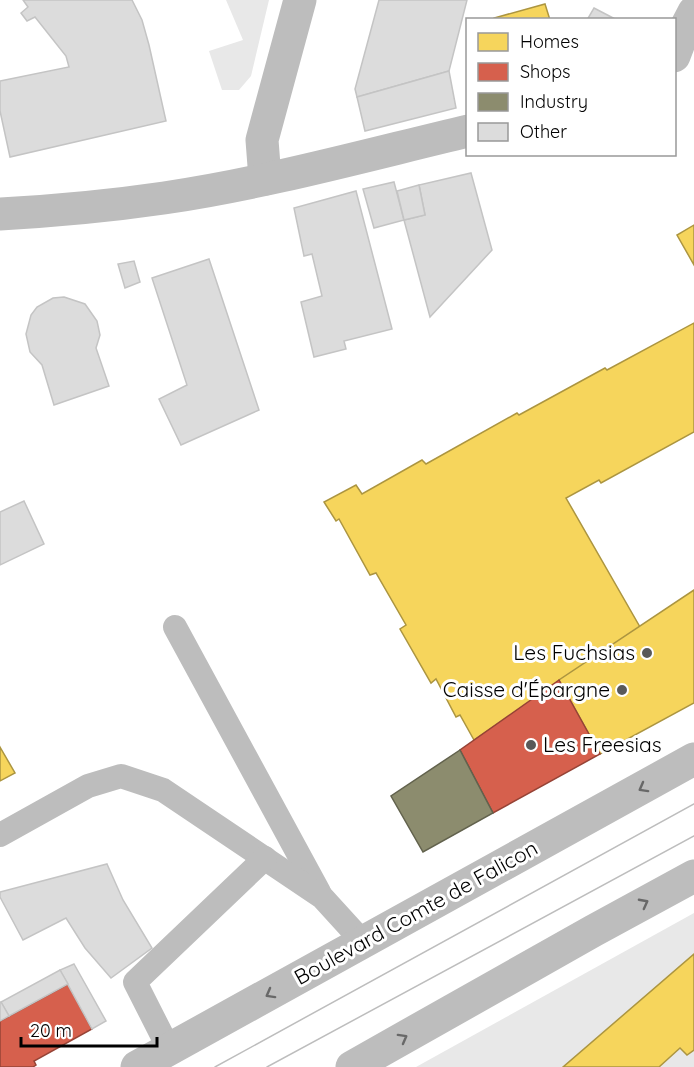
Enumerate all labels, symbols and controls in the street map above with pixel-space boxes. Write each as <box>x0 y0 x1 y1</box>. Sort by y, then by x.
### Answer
legend <box>466 18 676 156</box>
text: Homes <box>520 30 579 53</box>
text: Shops <box>520 60 571 83</box>
text: Industry <box>520 90 588 113</box>
text: Other <box>520 120 567 143</box>
place label: Les Fuchsias <box>513 639 635 665</box>
marker: Les Fuchsias <box>640 646 654 660</box>
place label: Caisse d'Épargne <box>443 676 610 702</box>
marker: Caisse d'Épargne <box>615 683 629 697</box>
place label: Les Freesias <box>543 731 662 757</box>
marker: Les Freesias <box>524 738 538 752</box>
one-way arrow <box>639 781 649 792</box>
street label: Boulevard Comte de Falicon <box>289 834 542 990</box>
one-way arrow <box>637 899 648 911</box>
one-way arrow <box>266 987 276 998</box>
scale bar <box>21 1010 158 1048</box>
text: 20 m <box>30 1019 72 1042</box>
one-way arrow <box>397 1034 407 1045</box>

